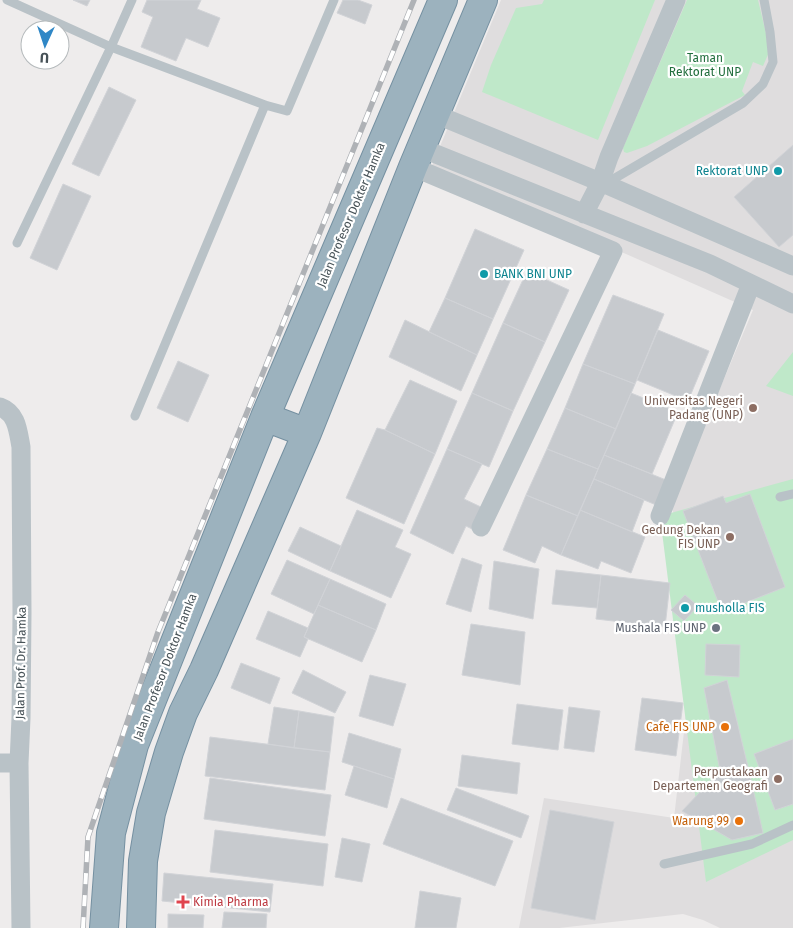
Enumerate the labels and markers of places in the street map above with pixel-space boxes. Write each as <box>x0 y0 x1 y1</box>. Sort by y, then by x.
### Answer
place label: Rektorat UNP <box>696 164 768 178</box>
marker: Rektorat UNP <box>772 165 784 177</box>
place label: BANK BNI UNP <box>494 267 572 281</box>
marker: BANK BNI UNP <box>478 268 490 280</box>
place label: Universitas Negeri Padang (UNP) <box>644 394 743 422</box>
marker: Universitas Negeri Padang (UNP) <box>747 402 759 414</box>
place label: Gedung Dekan FIS UNP <box>641 523 720 551</box>
marker: Gedung Dekan FIS UNP <box>724 531 736 543</box>
place label: musholla FIS <box>695 601 765 615</box>
marker: musholla FIS <box>679 602 691 614</box>
place label: Mushala FIS UNP <box>615 621 706 635</box>
marker: Mushala FIS UNP <box>710 622 722 634</box>
place label: Cafe FIS UNP <box>646 720 715 734</box>
marker: Cafe FIS UNP <box>719 721 731 733</box>
place label: Perpustakaan Departemen Geografi <box>653 765 768 793</box>
marker: Perpustakaan Departemen Geografi <box>772 773 784 785</box>
place label: Warung 99 <box>672 814 729 828</box>
marker: Warung 99 <box>733 815 745 827</box>
place label: Kimia Pharma <box>193 895 269 909</box>
marker: Kimia Pharma <box>177 896 189 908</box>

